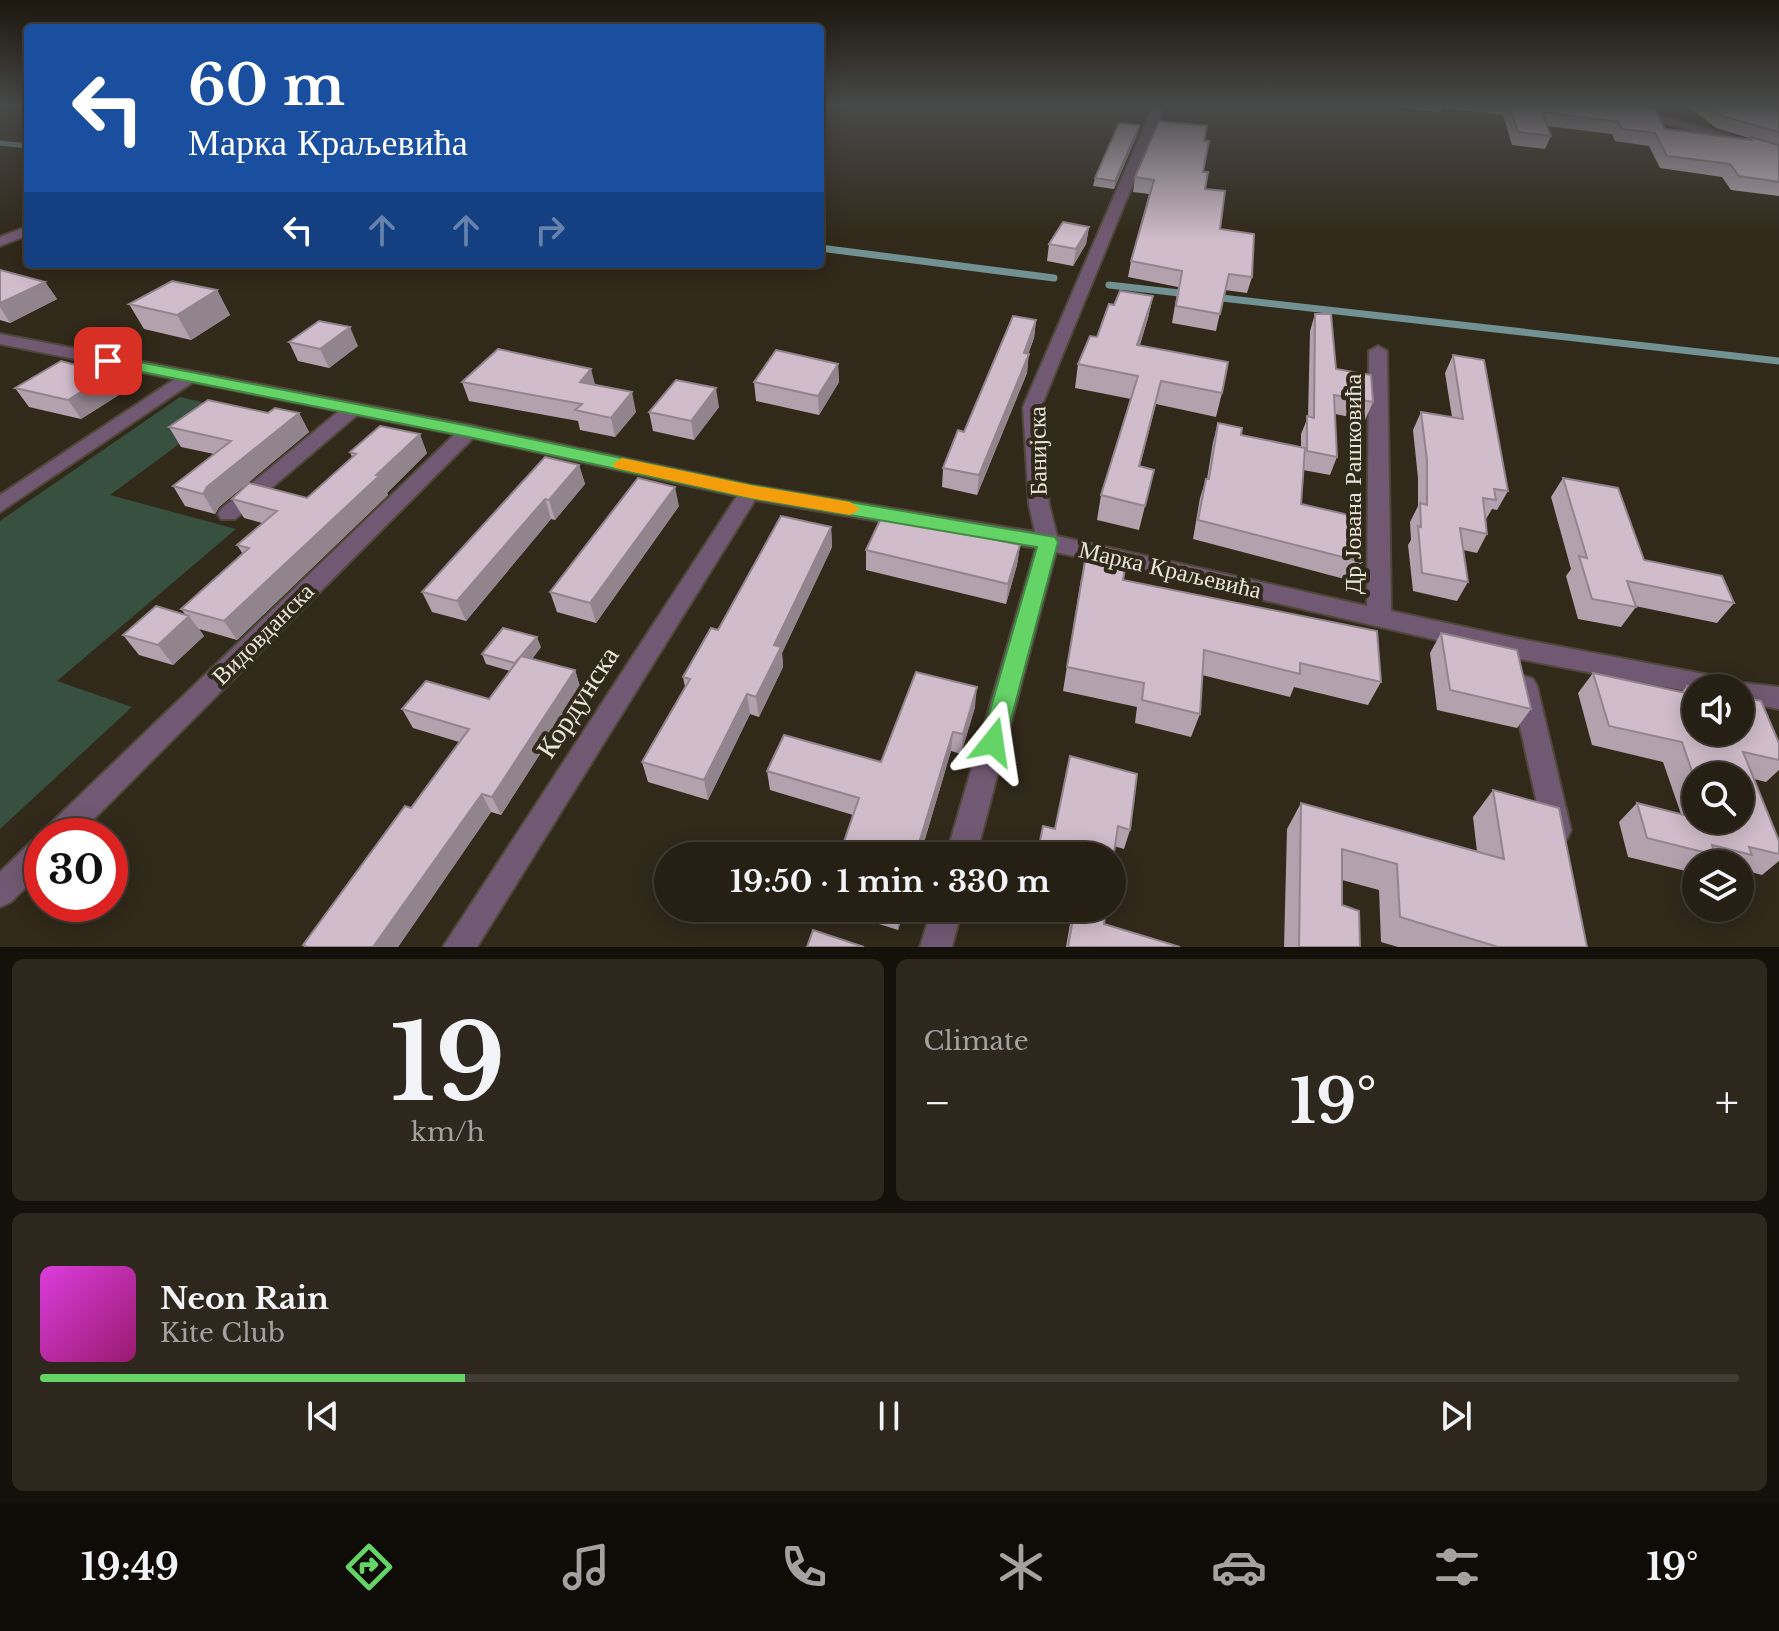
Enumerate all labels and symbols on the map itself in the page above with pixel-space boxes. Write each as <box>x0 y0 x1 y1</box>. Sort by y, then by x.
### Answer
pin <box>74 327 142 395</box>
street label: Др Јована Рашковића <box>1338 373 1367 594</box>
street label: Банијска <box>1022 406 1053 496</box>
street label: Марка Краљевића <box>1076 534 1265 605</box>
street label: Видовданска <box>206 576 320 691</box>
street label: Кордунска <box>528 639 627 765</box>
position arrow <box>951 700 1035 784</box>
speed limit sign: 30 <box>24 818 128 922</box>

